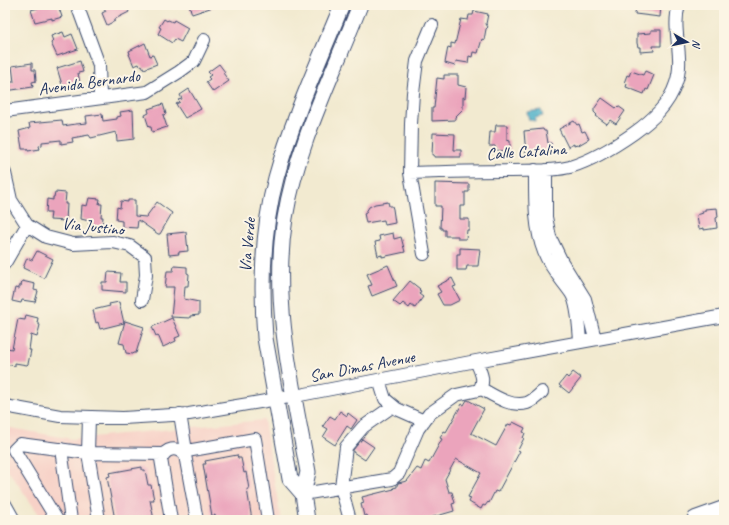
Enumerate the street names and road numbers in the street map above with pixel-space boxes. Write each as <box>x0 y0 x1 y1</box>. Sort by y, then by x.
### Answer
street label: Avenida Bernardo <box>37 65 142 100</box>
street label: Calle Catalina <box>486 138 569 165</box>
street label: Via Justino <box>61 213 127 240</box>
street label: Via Verde <box>235 216 260 273</box>
street label: San Dimas Avenue <box>308 346 418 387</box>

